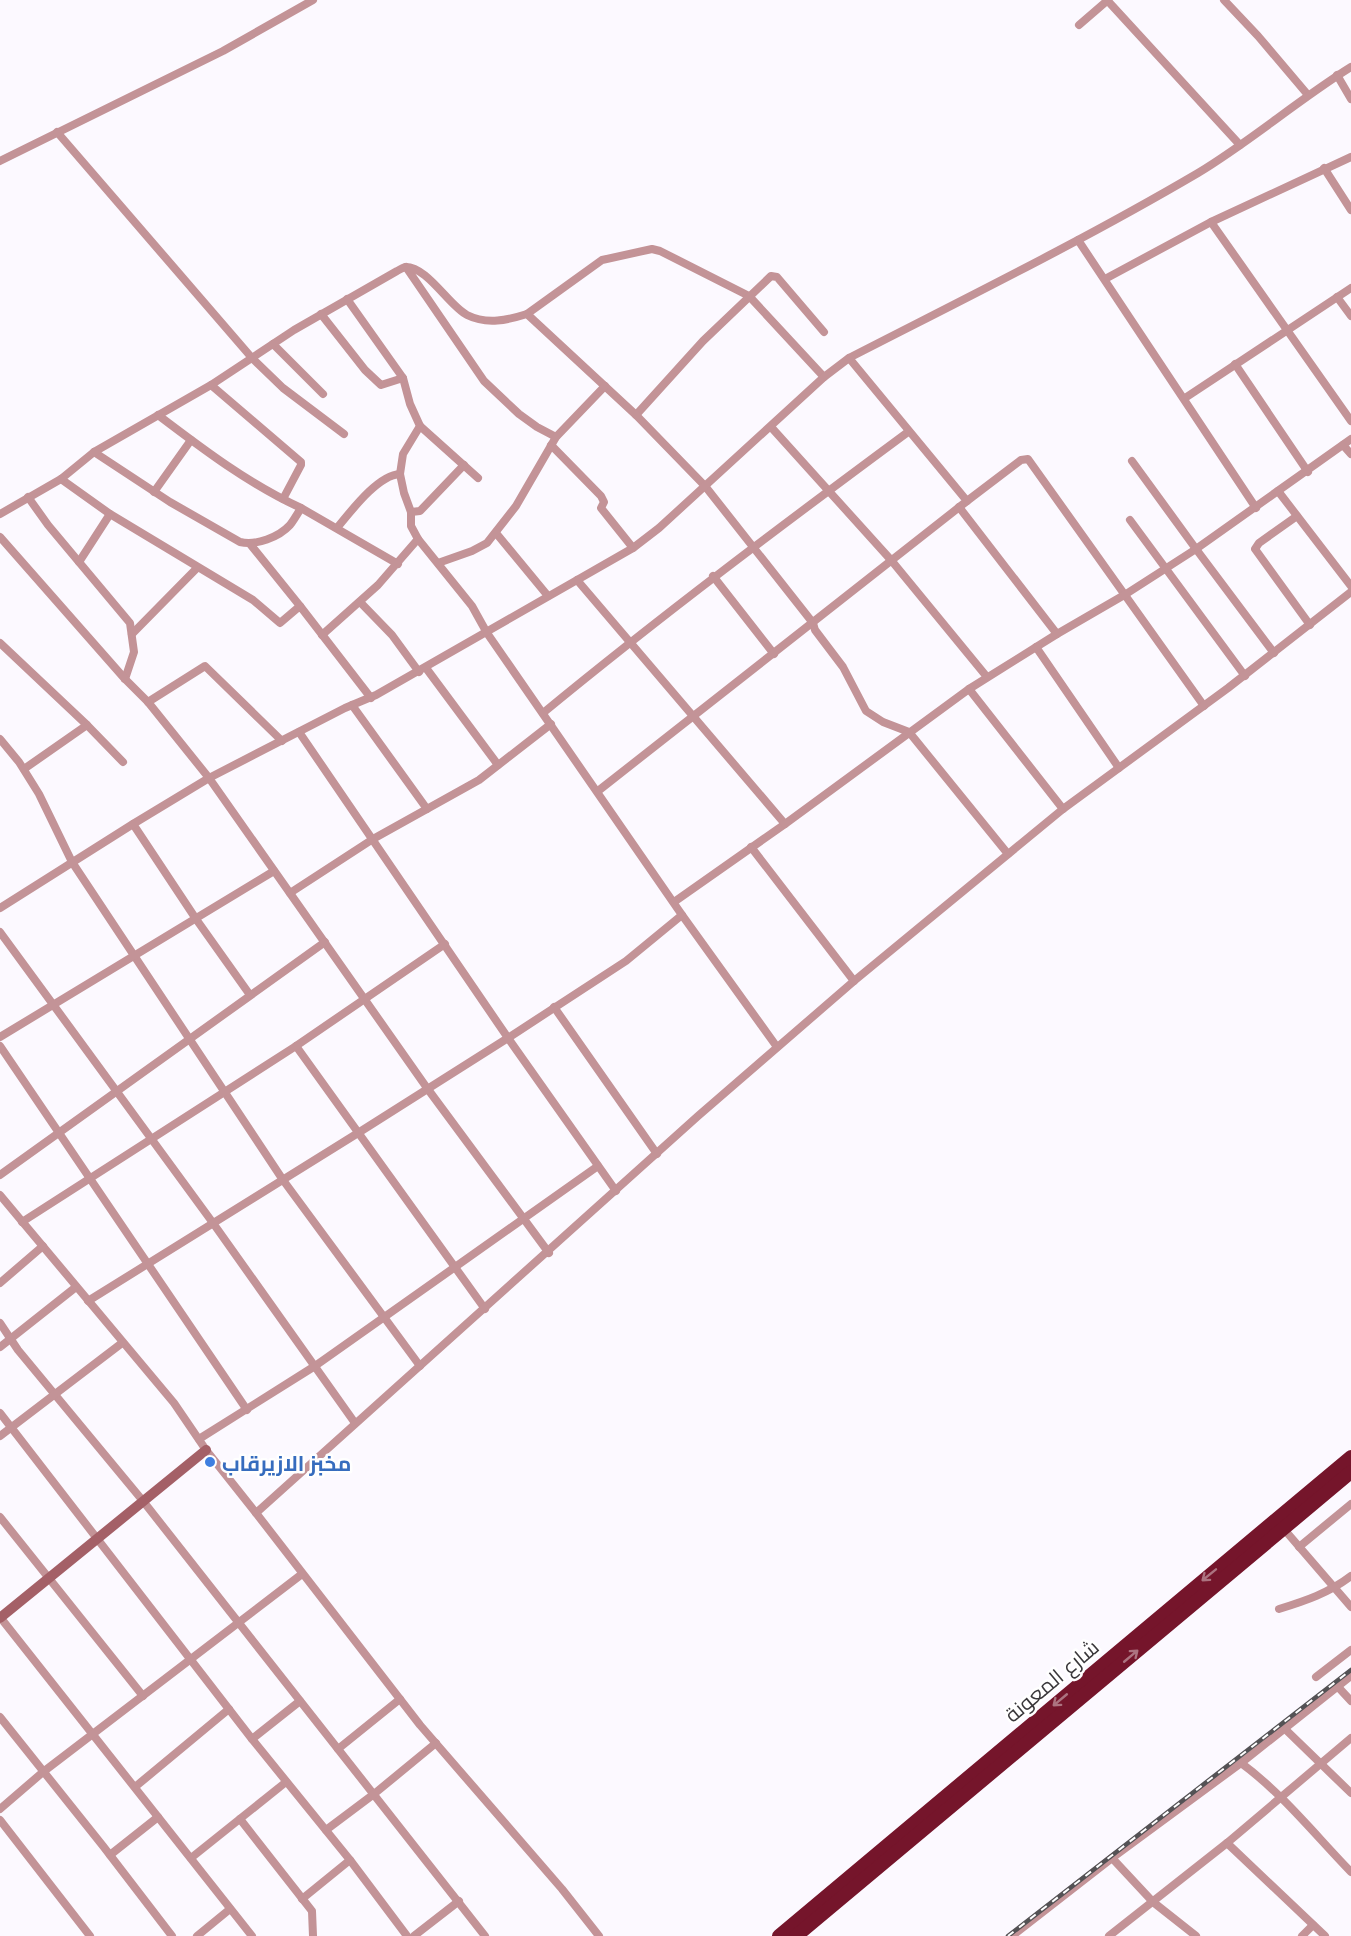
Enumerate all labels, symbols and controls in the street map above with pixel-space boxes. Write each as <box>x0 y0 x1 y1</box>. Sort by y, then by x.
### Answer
place label: مخبز الازيرقاب <box>222 1450 351 1476</box>
marker: مخبز الازيرقاب <box>203 1455 217 1469</box>
one-way arrow <box>1202 1568 1218 1581</box>
street label: شارع المعونة <box>999 1633 1105 1729</box>
one-way arrow <box>1122 1650 1138 1663</box>
one-way arrow <box>1053 1693 1068 1707</box>

